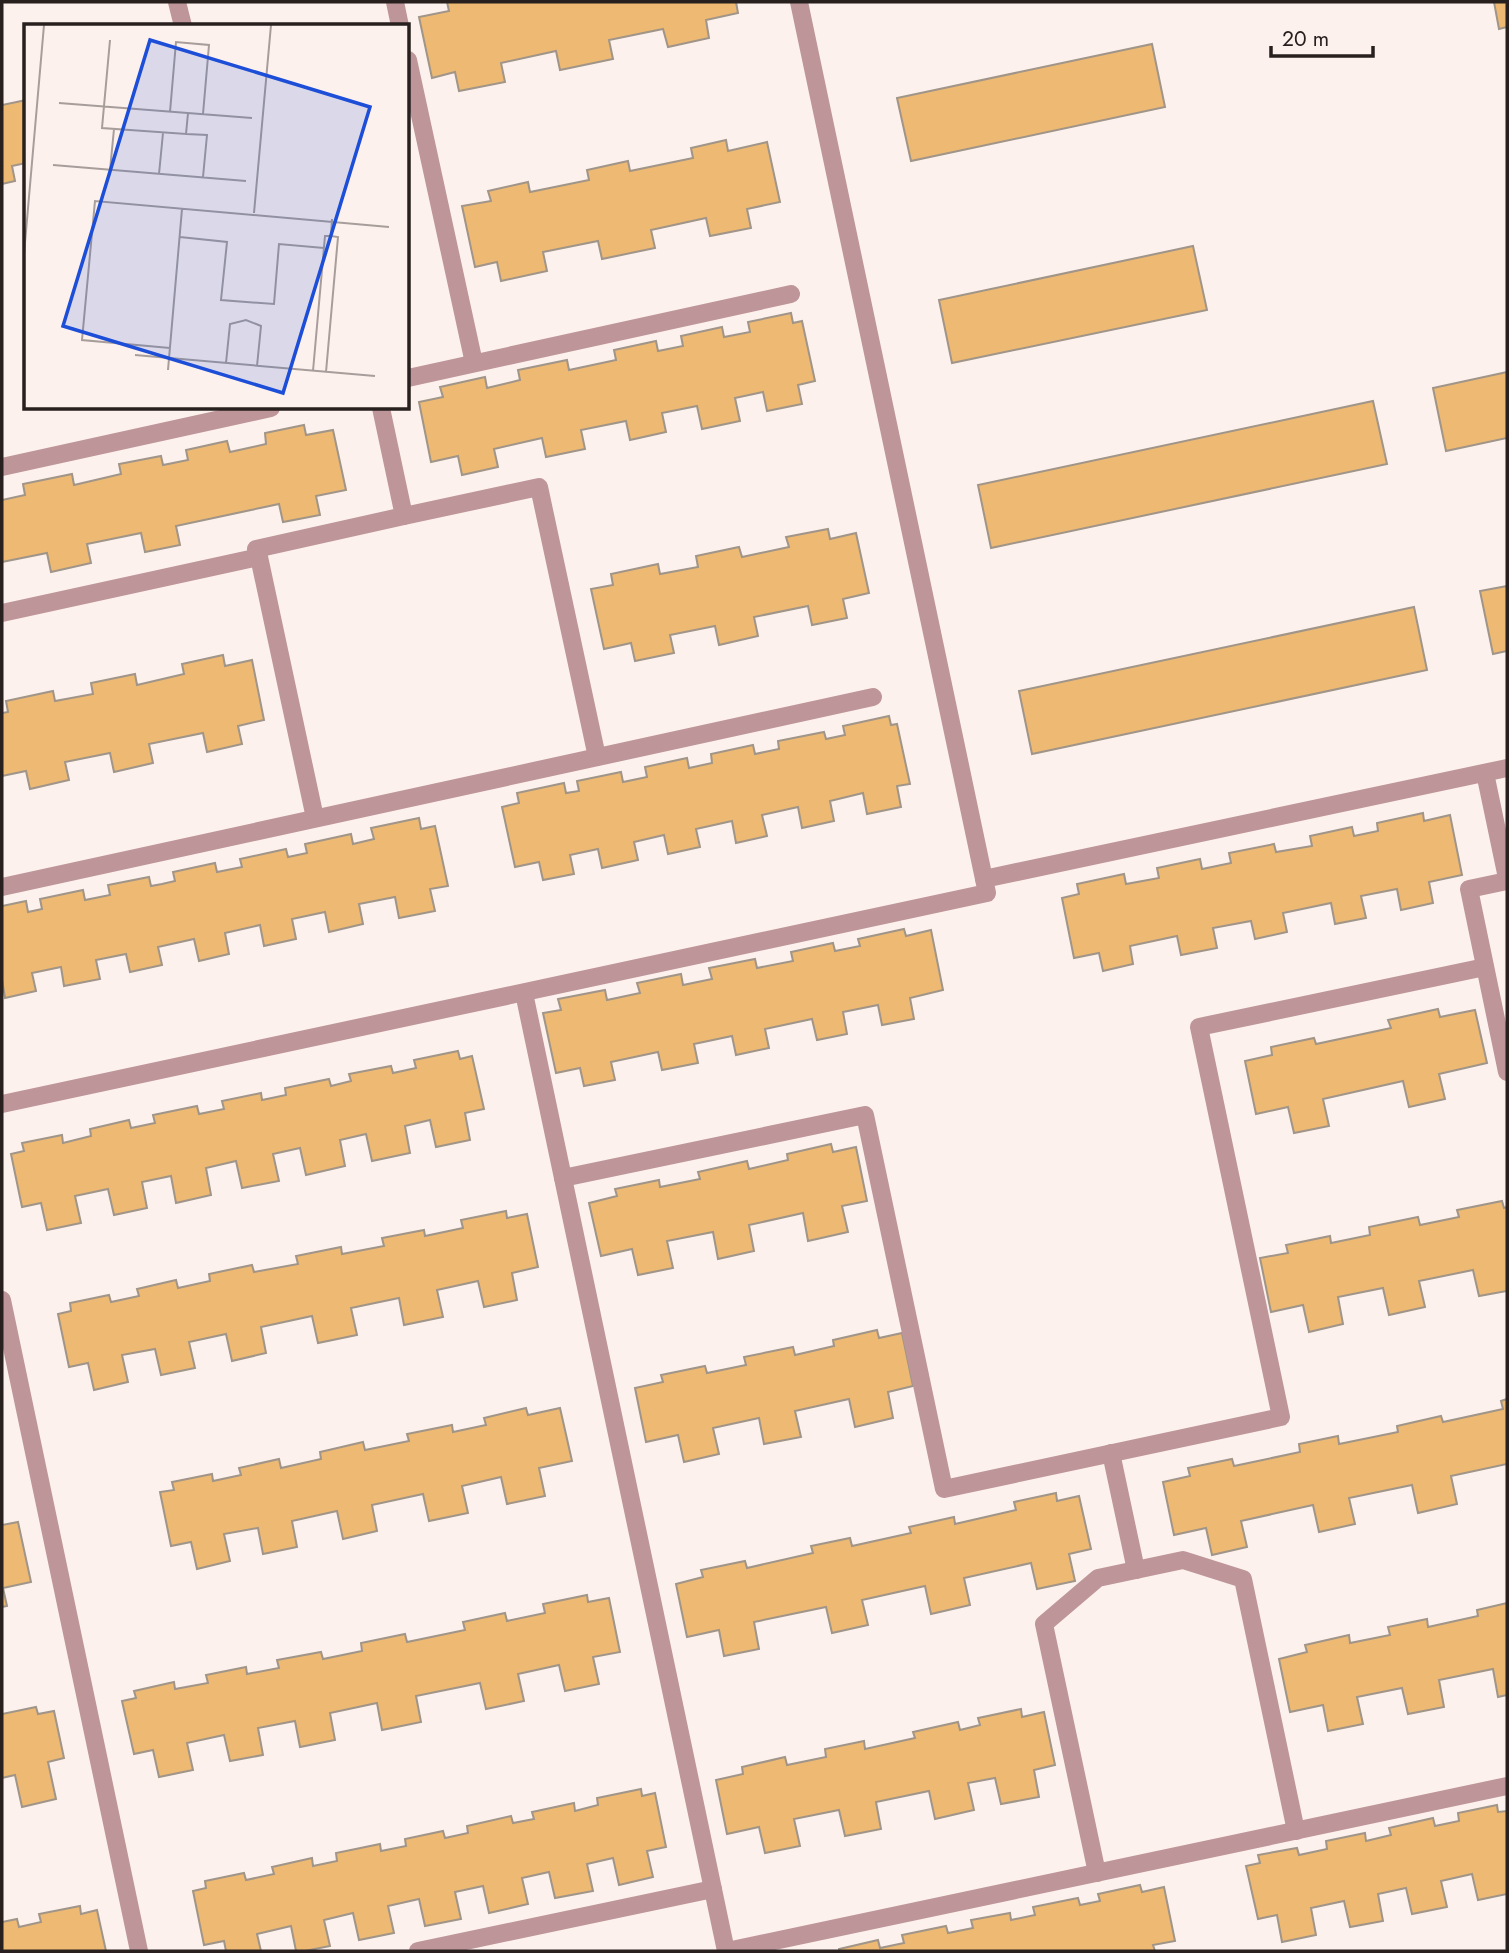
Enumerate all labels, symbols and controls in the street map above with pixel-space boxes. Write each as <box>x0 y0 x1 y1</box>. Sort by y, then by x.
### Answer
scale bar <box>1271 14 1372 58</box>
inset map <box>24 24 410 410</box>
text: 20 m <box>1282 24 1329 54</box>

